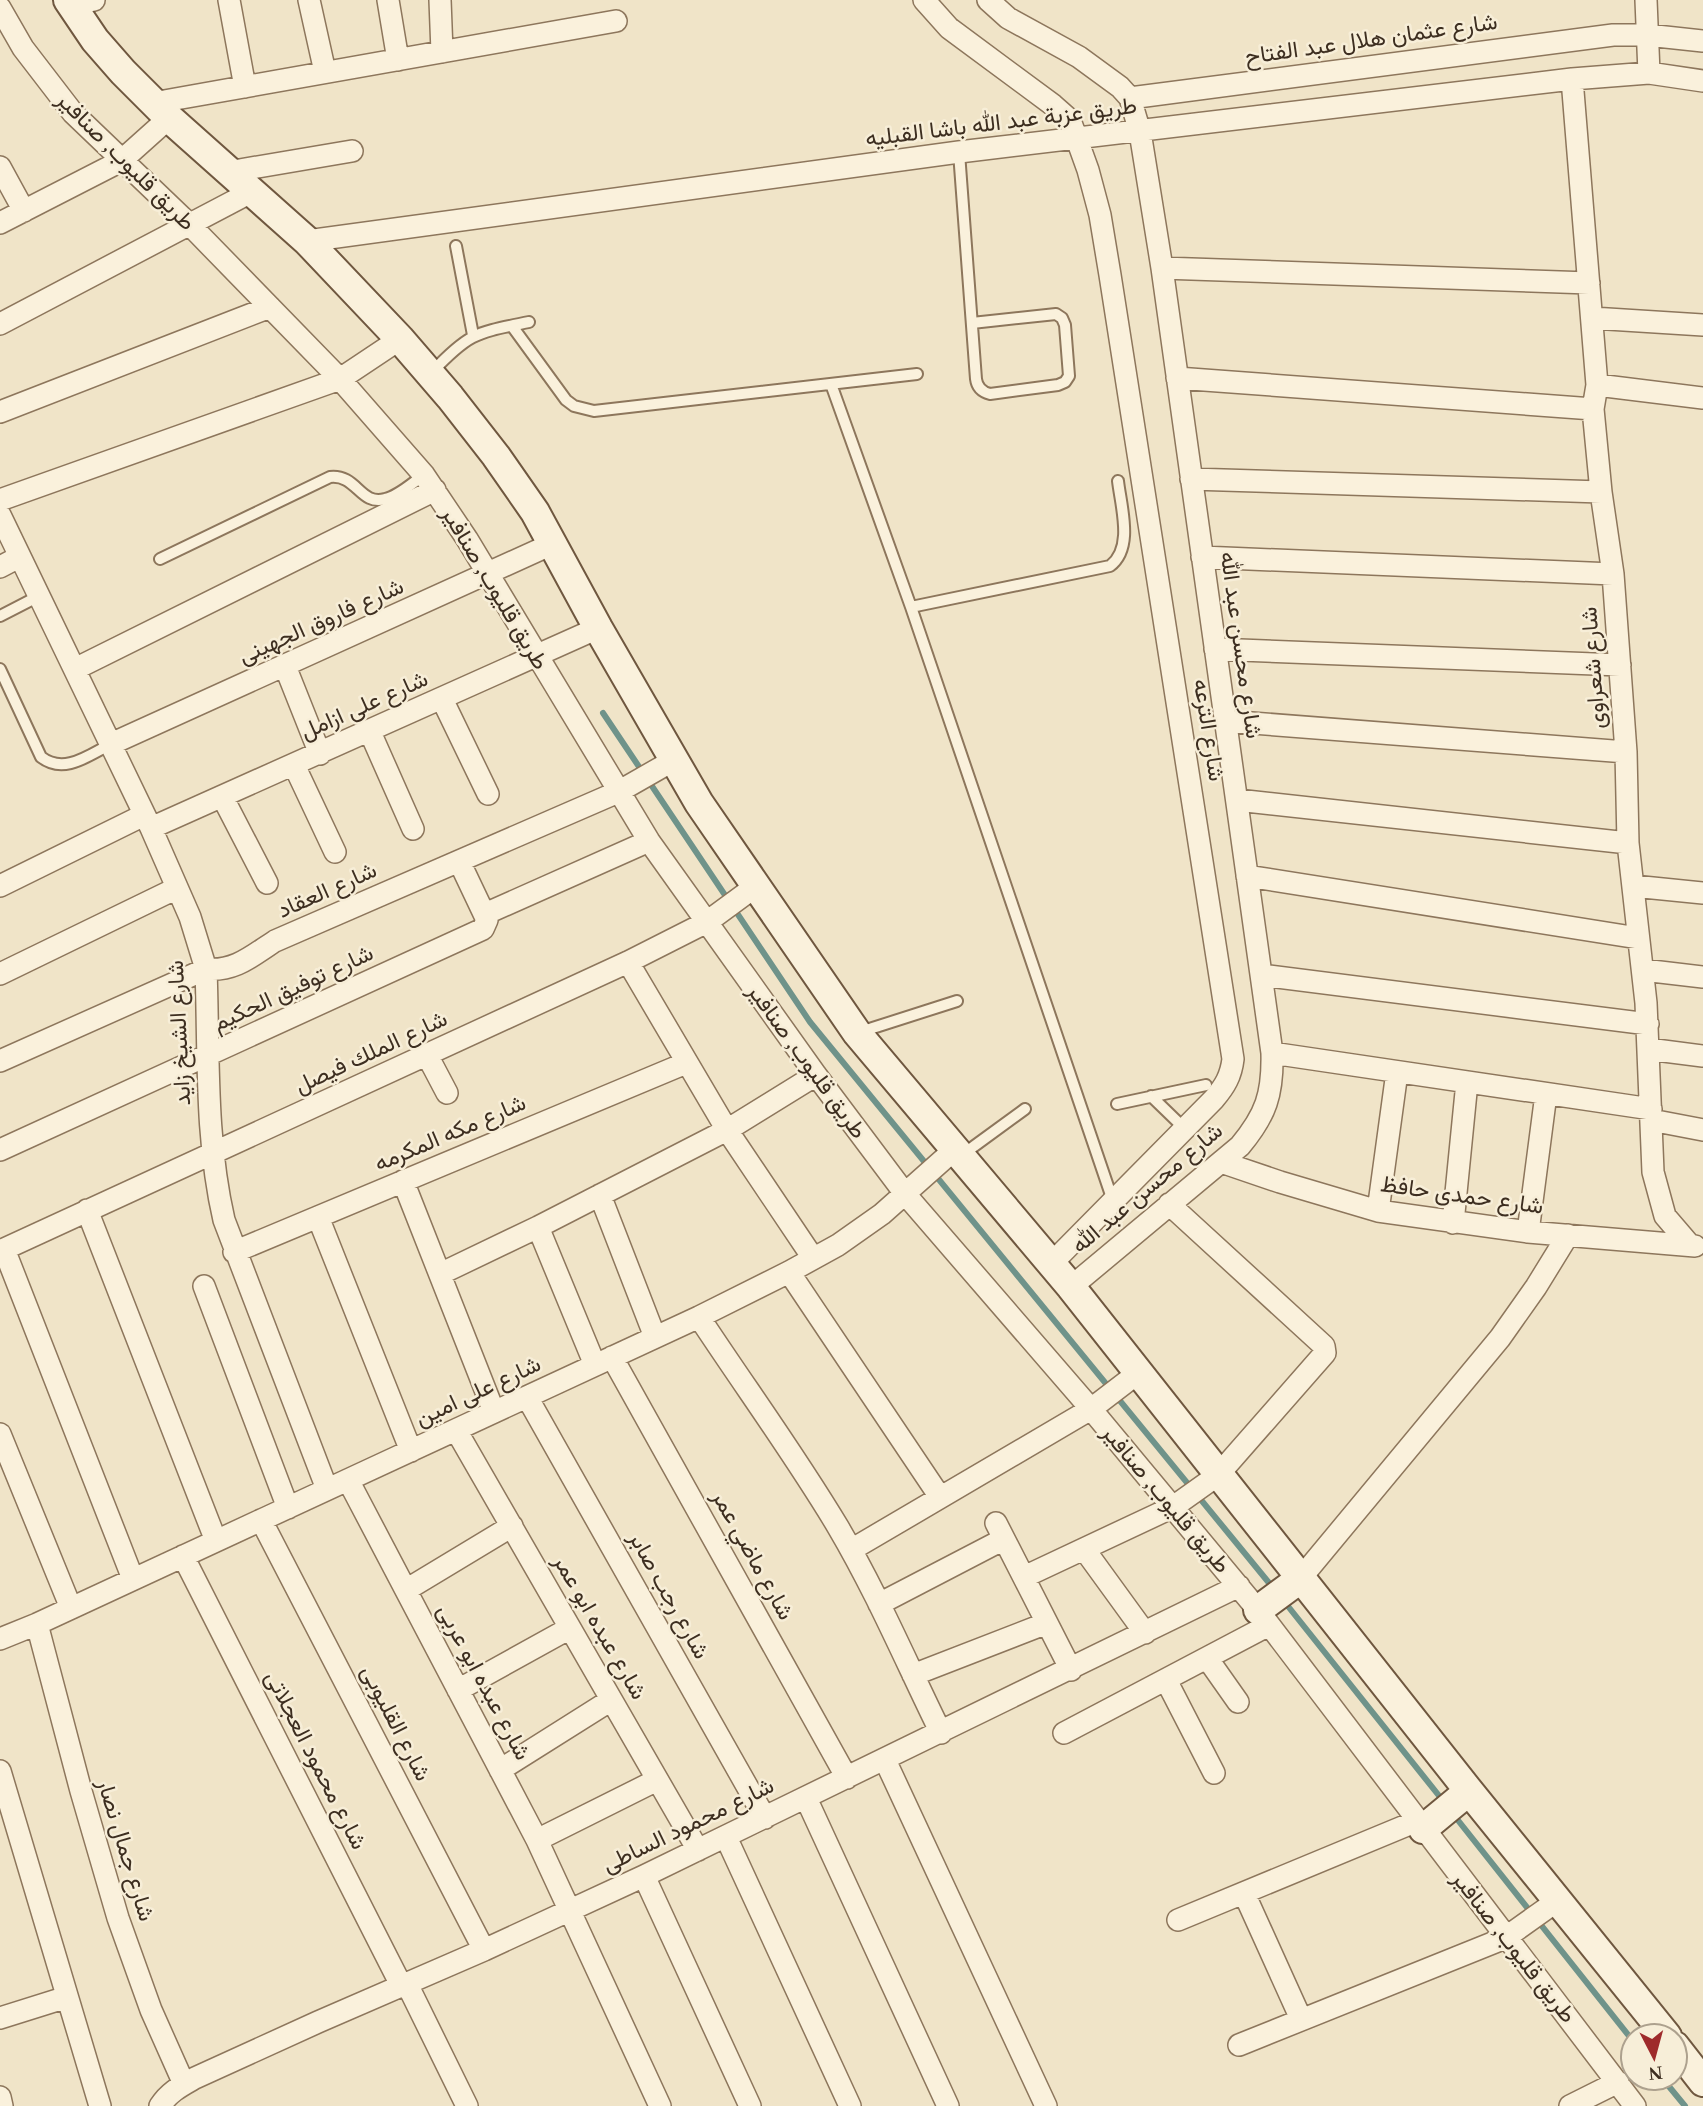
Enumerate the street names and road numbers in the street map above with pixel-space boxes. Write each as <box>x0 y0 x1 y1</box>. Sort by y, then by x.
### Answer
street label: شارع عثمان هلال عبد الفتاح <box>1243 9 1499 72</box>
street label: طريق قليوب, صنافير <box>50 86 200 237</box>
street label: طريق عزبة عبد الله باشا القبليه <box>864 92 1139 153</box>
street label: طريق قليوب, صنافير <box>434 501 553 675</box>
street label: شارع محسن عبد الله <box>1213 550 1267 741</box>
street label: شارع فاروق الجهينى <box>235 573 409 671</box>
street label: شارع شعراوى <box>1576 606 1613 730</box>
street label: شارع على ازامل <box>297 666 433 747</box>
street label: شارع الترعه <box>1186 677 1229 783</box>
street label: شارع العقاد <box>274 857 382 926</box>
street label: شارع توفيق الحكيم <box>209 940 378 1039</box>
street label: شارع الشيخ زايد <box>163 959 198 1106</box>
street label: طريق قليوب, صنافير <box>740 978 872 1144</box>
street label: شارع الملك فيصل <box>291 1006 452 1101</box>
street label: شارع مكه المكرمه <box>371 1090 531 1179</box>
street label: شارع محسن عبد الله <box>1066 1117 1229 1260</box>
street label: شارع حمدى حافظ <box>1378 1171 1545 1222</box>
street label: شارع على امين <box>411 1351 546 1434</box>
street label: طريق قليوب, صنافير <box>1095 1419 1235 1579</box>
street label: شارع ماضي عمر <box>701 1485 799 1627</box>
street label: شارع رجب صابر <box>621 1526 714 1664</box>
street label: شارع عبده ابو عمر <box>545 1549 652 1705</box>
street label: شارع عبده ابو عربى <box>430 1600 536 1766</box>
street label: شارع القليوبى <box>353 1661 436 1786</box>
street label: شارع محمود العجلاتى <box>258 1667 372 1855</box>
street label: شارع محمود الساطى <box>598 1773 779 1880</box>
street label: شارع جمال نصار <box>89 1775 159 1925</box>
street label: طريق قليوب, صنافير <box>1445 1866 1581 2029</box>

